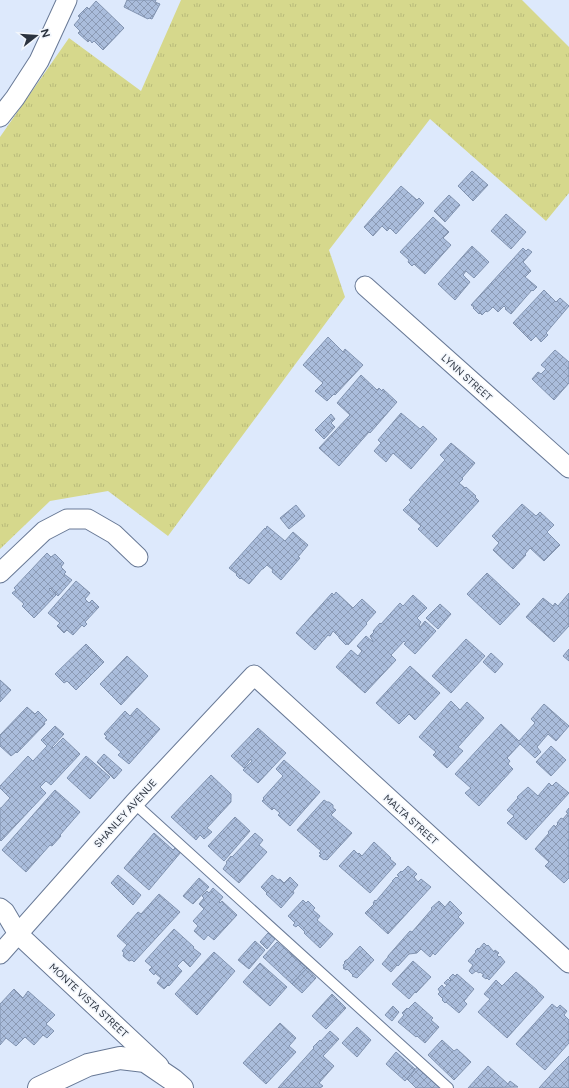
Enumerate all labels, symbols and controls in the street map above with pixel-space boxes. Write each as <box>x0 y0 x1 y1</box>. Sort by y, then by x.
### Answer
north arrow <box>16 16 56 56</box>
text: N <box>38 27 53 39</box>
street label: LYNN STREET <box>438 351 495 404</box>
street label: SHANLEY AVENUE <box>91 776 160 850</box>
street label: MALTA STREET <box>381 791 441 848</box>
street label: MONTE VISTA STREET <box>47 960 131 1041</box>

